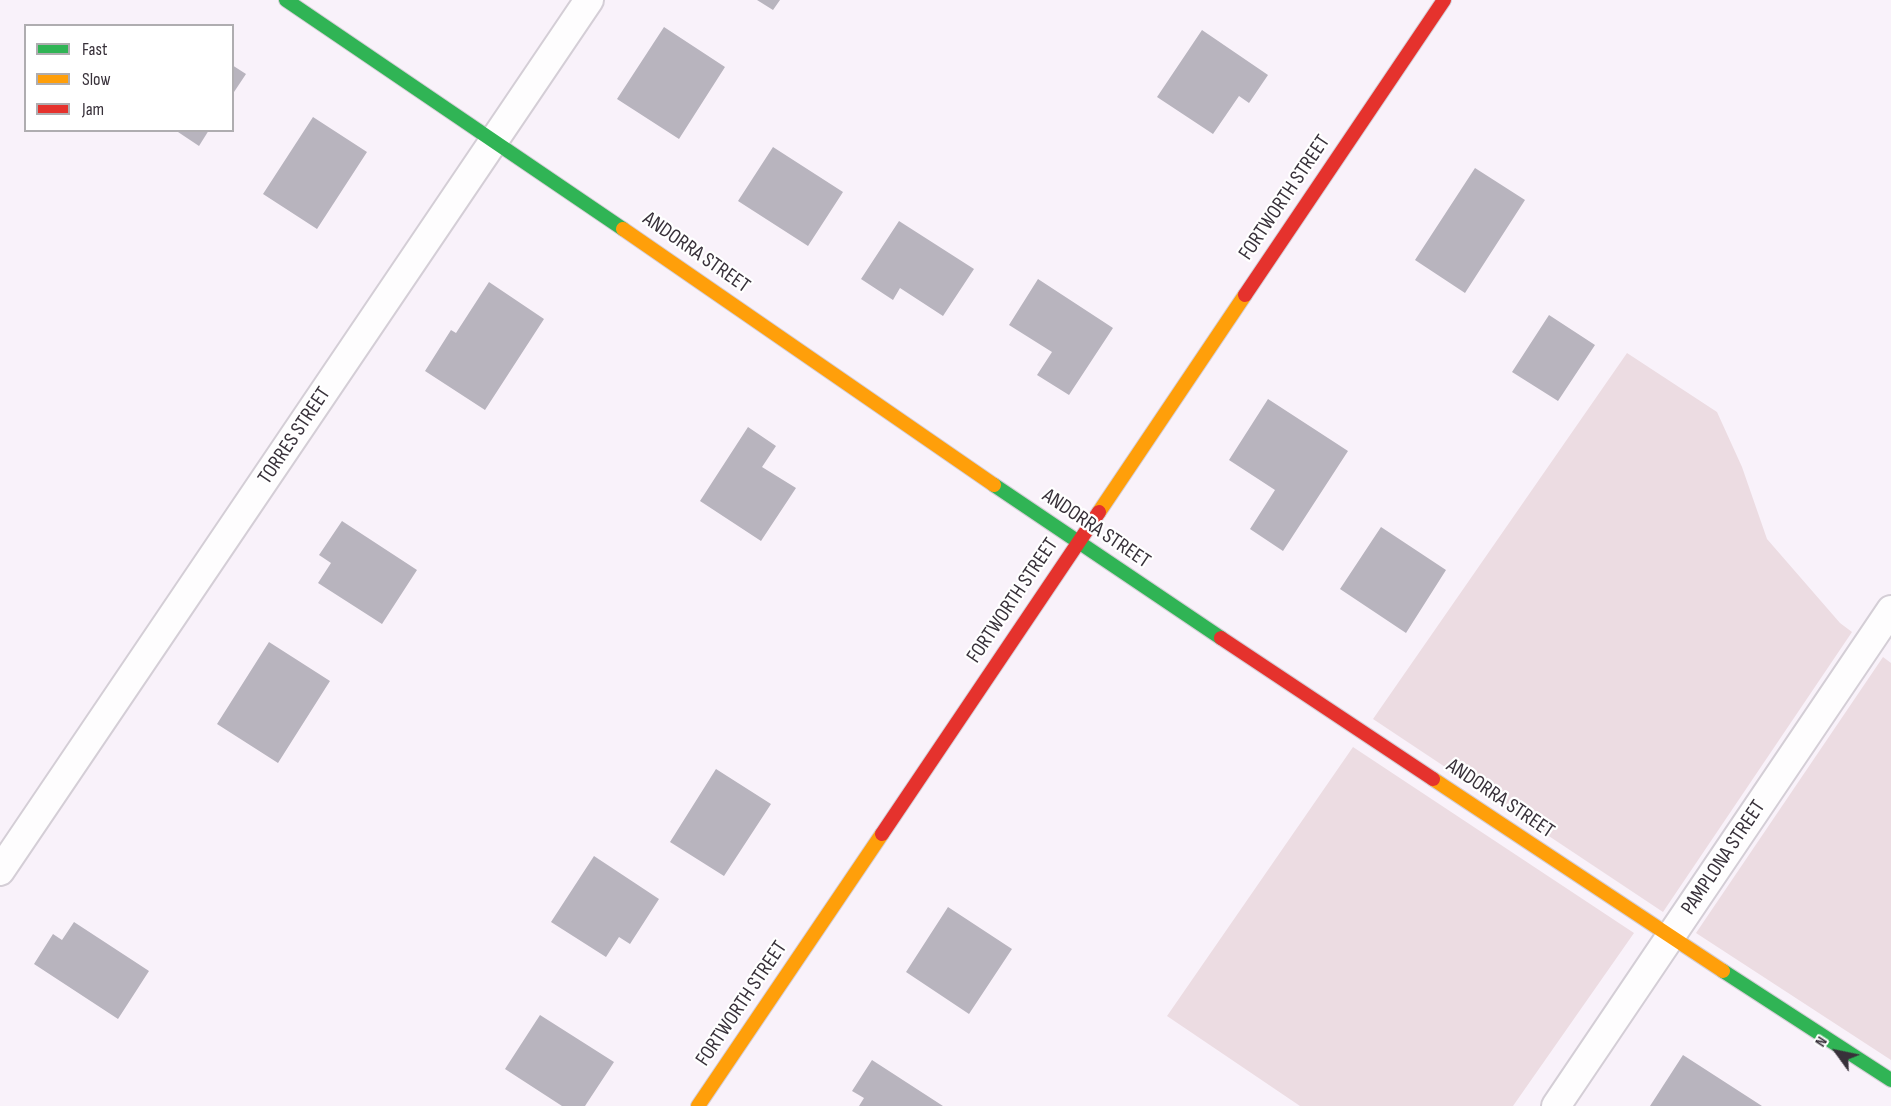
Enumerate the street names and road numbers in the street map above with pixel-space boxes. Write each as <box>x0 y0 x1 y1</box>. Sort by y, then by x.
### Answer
street label: FORTWORTH STREET <box>1234 131 1336 265</box>
street label: ANDORRA STREET <box>638 207 754 299</box>
street label: TORRES STREET <box>253 383 337 489</box>
street label: ANDORRA STREET <box>1037 484 1155 574</box>
street label: FORTWORTH STREET <box>962 534 1064 668</box>
street label: ANDORRA STREET <box>1441 754 1559 844</box>
street label: PAMPLONA STREET <box>1677 796 1771 920</box>
street label: FORTWORTH STREET <box>691 937 793 1071</box>

